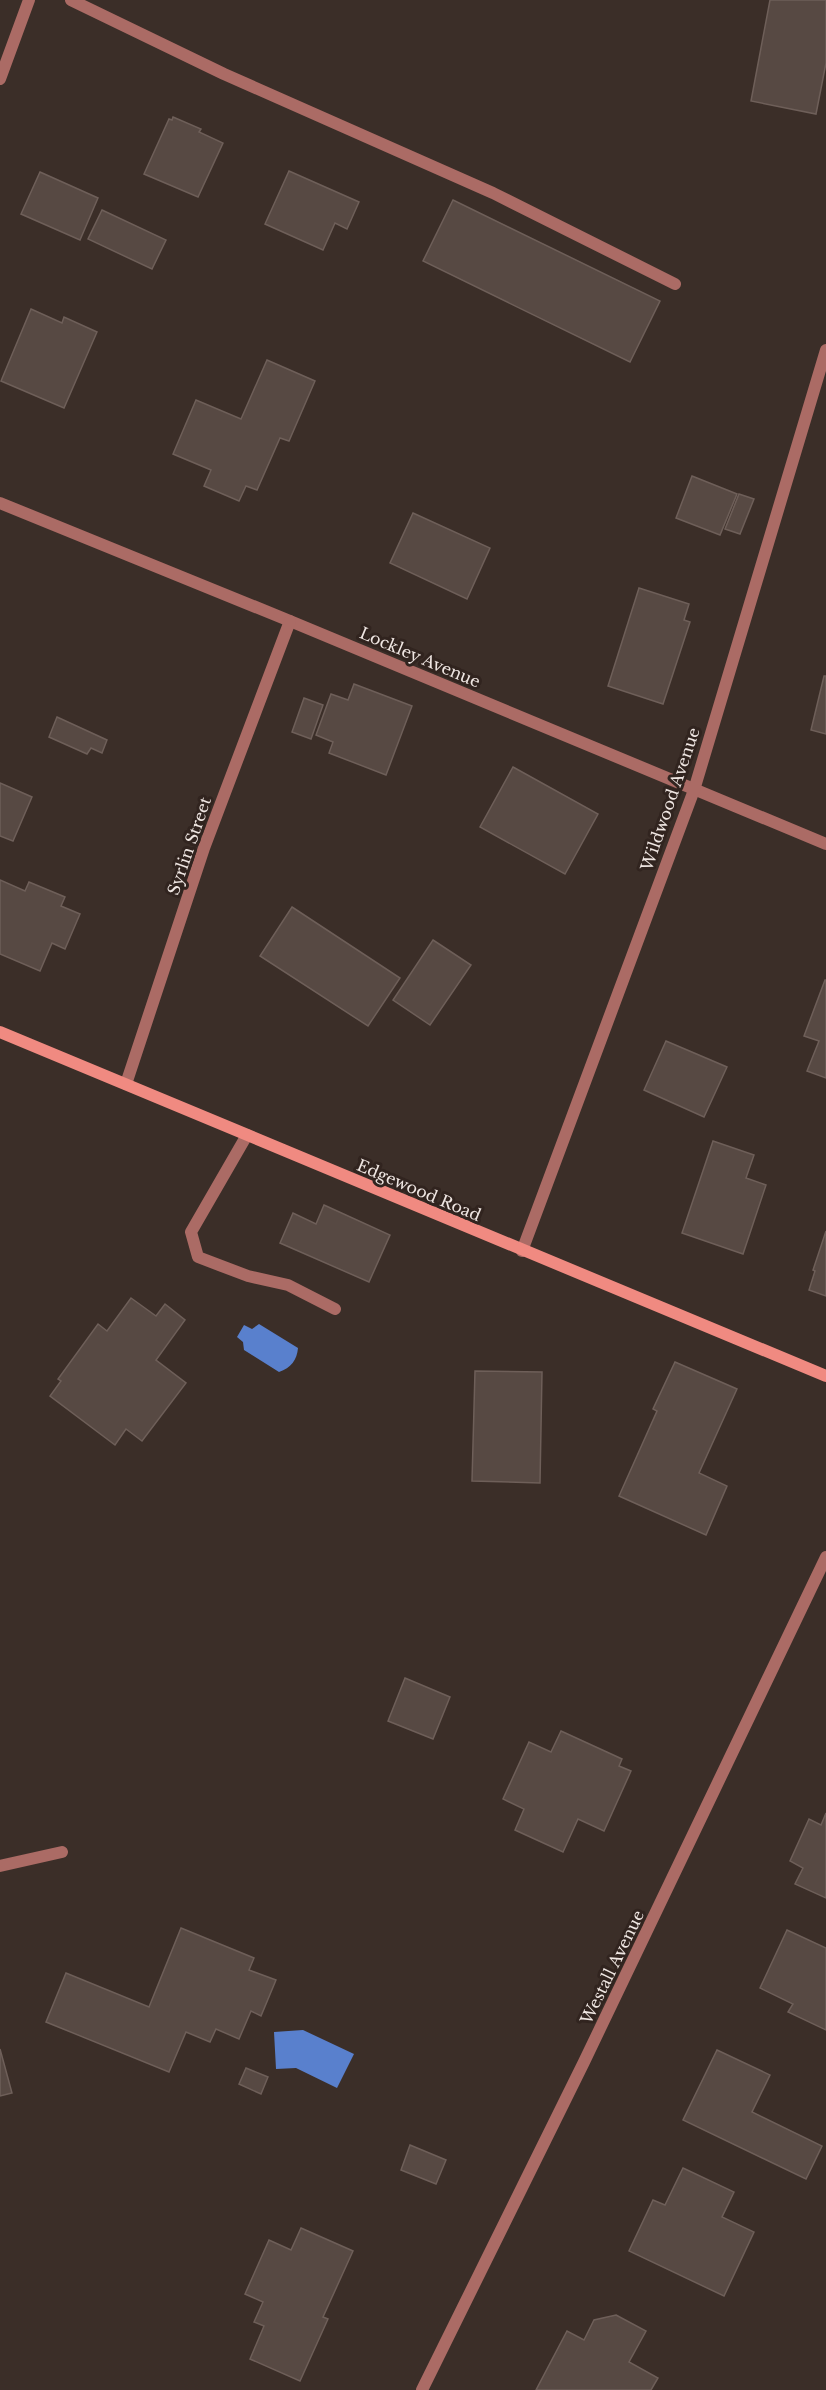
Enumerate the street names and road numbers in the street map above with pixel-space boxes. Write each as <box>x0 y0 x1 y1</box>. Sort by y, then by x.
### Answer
street label: Lockley Avenue <box>357 623 483 691</box>
street label: Wildwood Avenue <box>636 725 704 874</box>
street label: Syrlin Street <box>163 794 215 898</box>
street label: Edgewood Road <box>354 1155 484 1225</box>
street label: Westall Avenue <box>575 1907 648 2028</box>

